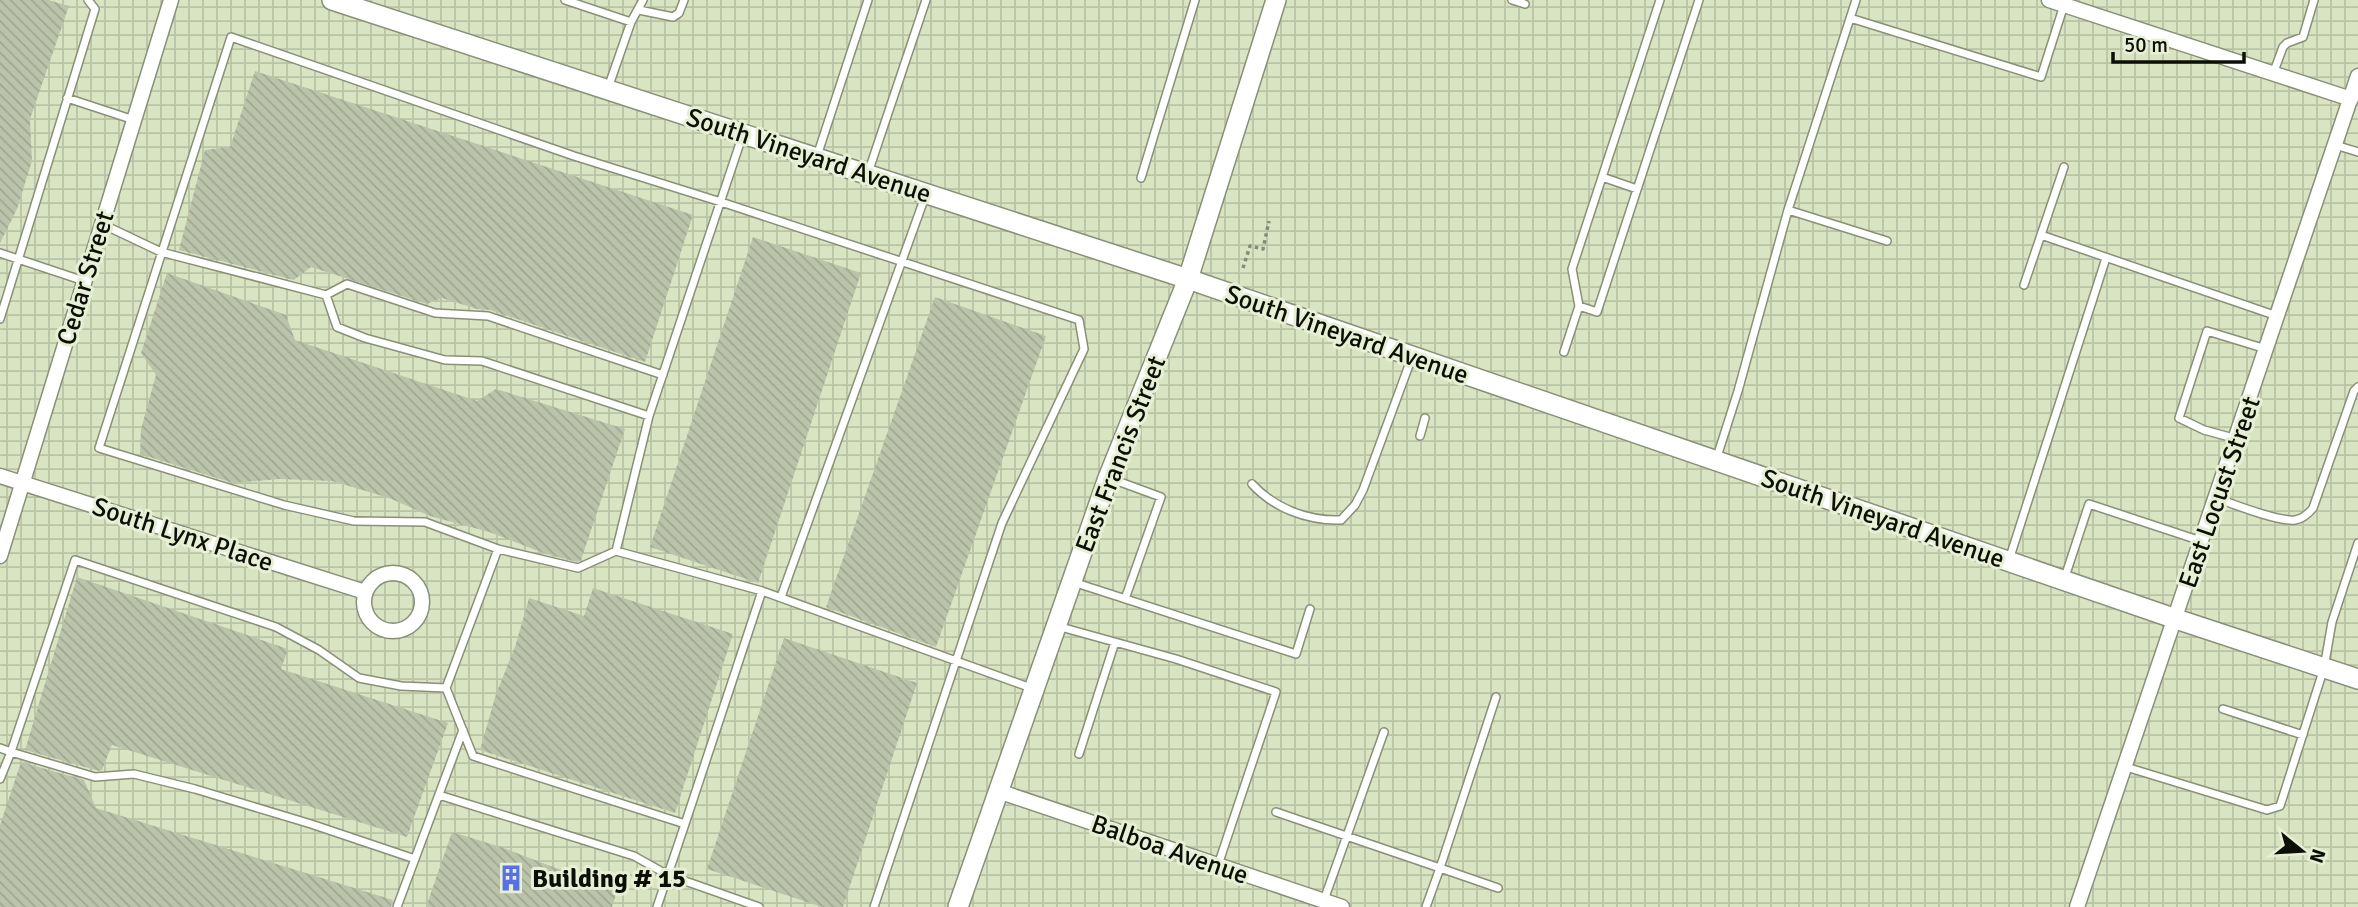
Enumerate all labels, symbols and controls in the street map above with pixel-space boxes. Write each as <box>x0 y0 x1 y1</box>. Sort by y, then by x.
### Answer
scale bar <box>2113 21 2244 65</box>
text: 50 m <box>2124 32 2168 58</box>
street label: South Vineyard Avenue <box>682 101 935 211</box>
street label: Cedar Street <box>50 207 122 349</box>
street label: South Vineyard Avenue <box>1221 278 1473 392</box>
street label: East Francis Street <box>1069 352 1173 557</box>
street label: East Locust Street <box>2172 392 2268 592</box>
street label: South Vineyard Avenue <box>1757 462 2009 576</box>
street label: South Lynx Place <box>88 491 277 579</box>
street label: Balboa Avenue <box>1087 808 1252 892</box>
north arrow <box>2267 816 2337 886</box>
text: N <box>2304 846 2331 866</box>
building icon: Building # 15 <box>496 863 526 893</box>
place label: Building # 15 <box>532 863 686 895</box>

